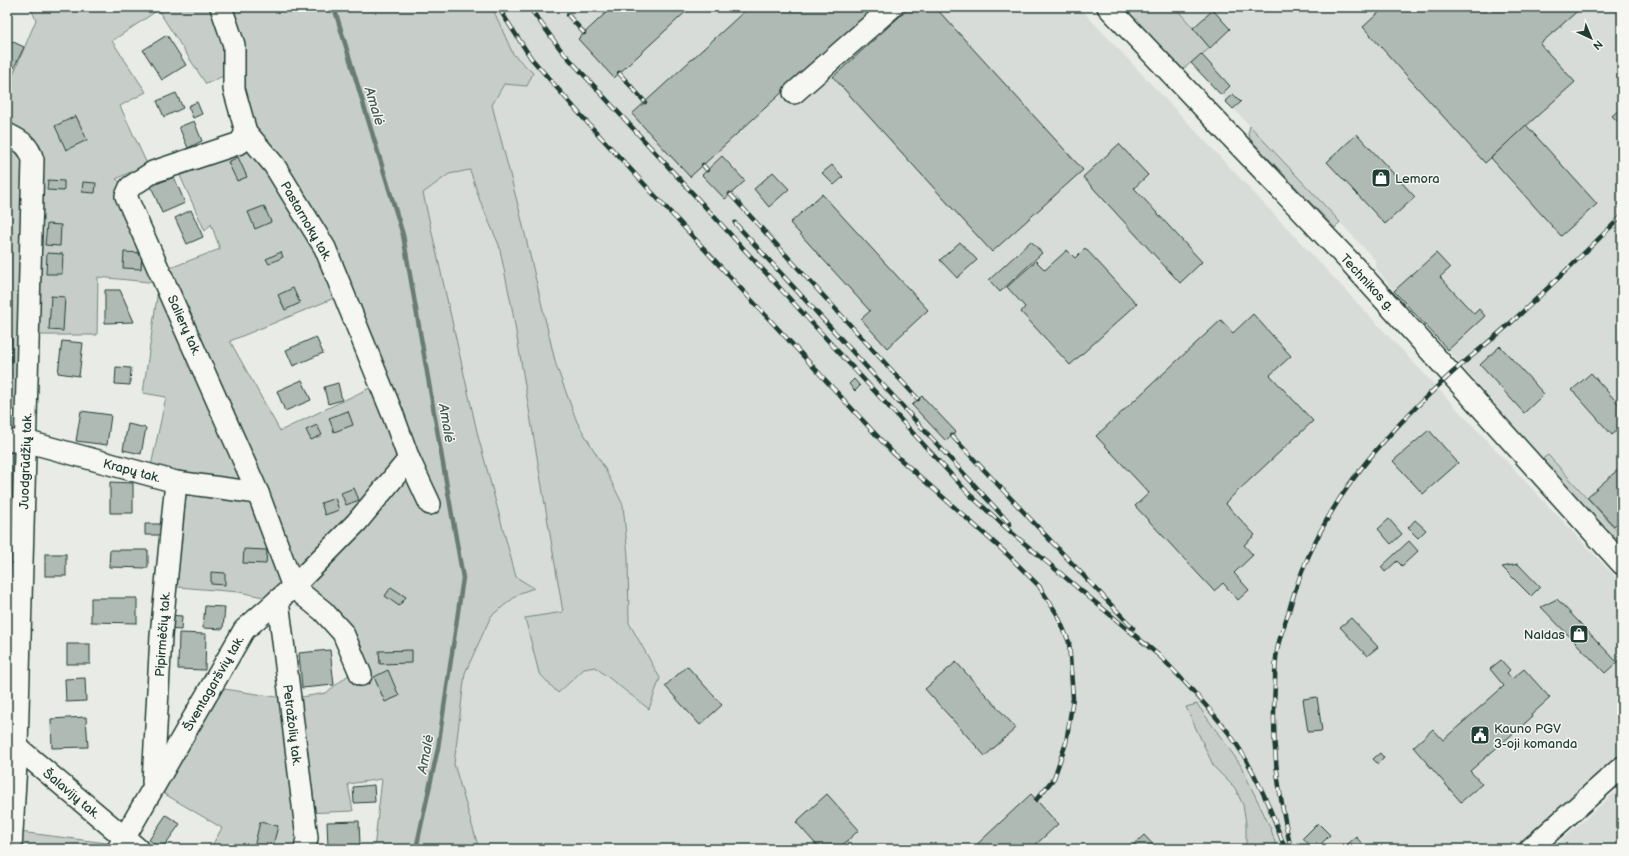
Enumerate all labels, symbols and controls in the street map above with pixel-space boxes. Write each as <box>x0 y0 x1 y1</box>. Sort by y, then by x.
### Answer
north arrow <box>1571 18 1611 58</box>
text: N <box>1590 37 1605 52</box>
water label: Amalė <box>360 84 388 127</box>
shop icon: Lemora <box>1370 167 1392 189</box>
place label: Lemora <box>1395 171 1440 187</box>
street label: Pastarnokų tak. <box>277 179 336 265</box>
street label: Technikos g. <box>1337 251 1398 315</box>
street label: Salierų tak. <box>164 293 205 359</box>
water label: Amalė <box>435 401 458 444</box>
street label: Juodgrūdžių tak. <box>16 412 36 510</box>
street label: Krapų tak. <box>101 456 163 486</box>
street label: Pipirmėčių tak. <box>152 590 174 677</box>
shop icon: Naldas <box>1568 623 1590 645</box>
place label: Naldas <box>1524 627 1566 643</box>
street label: Šventagaršvių tak. <box>180 632 248 734</box>
street label: Petražolių tak. <box>279 683 305 767</box>
place label: Kauno PGV 3-oji komanda <box>1494 721 1577 752</box>
public building icon: Kauno PGV 3-oji komanda <box>1469 724 1491 746</box>
water label: Amalė <box>413 733 438 776</box>
street label: Šalavijų tak. <box>39 765 104 823</box>

